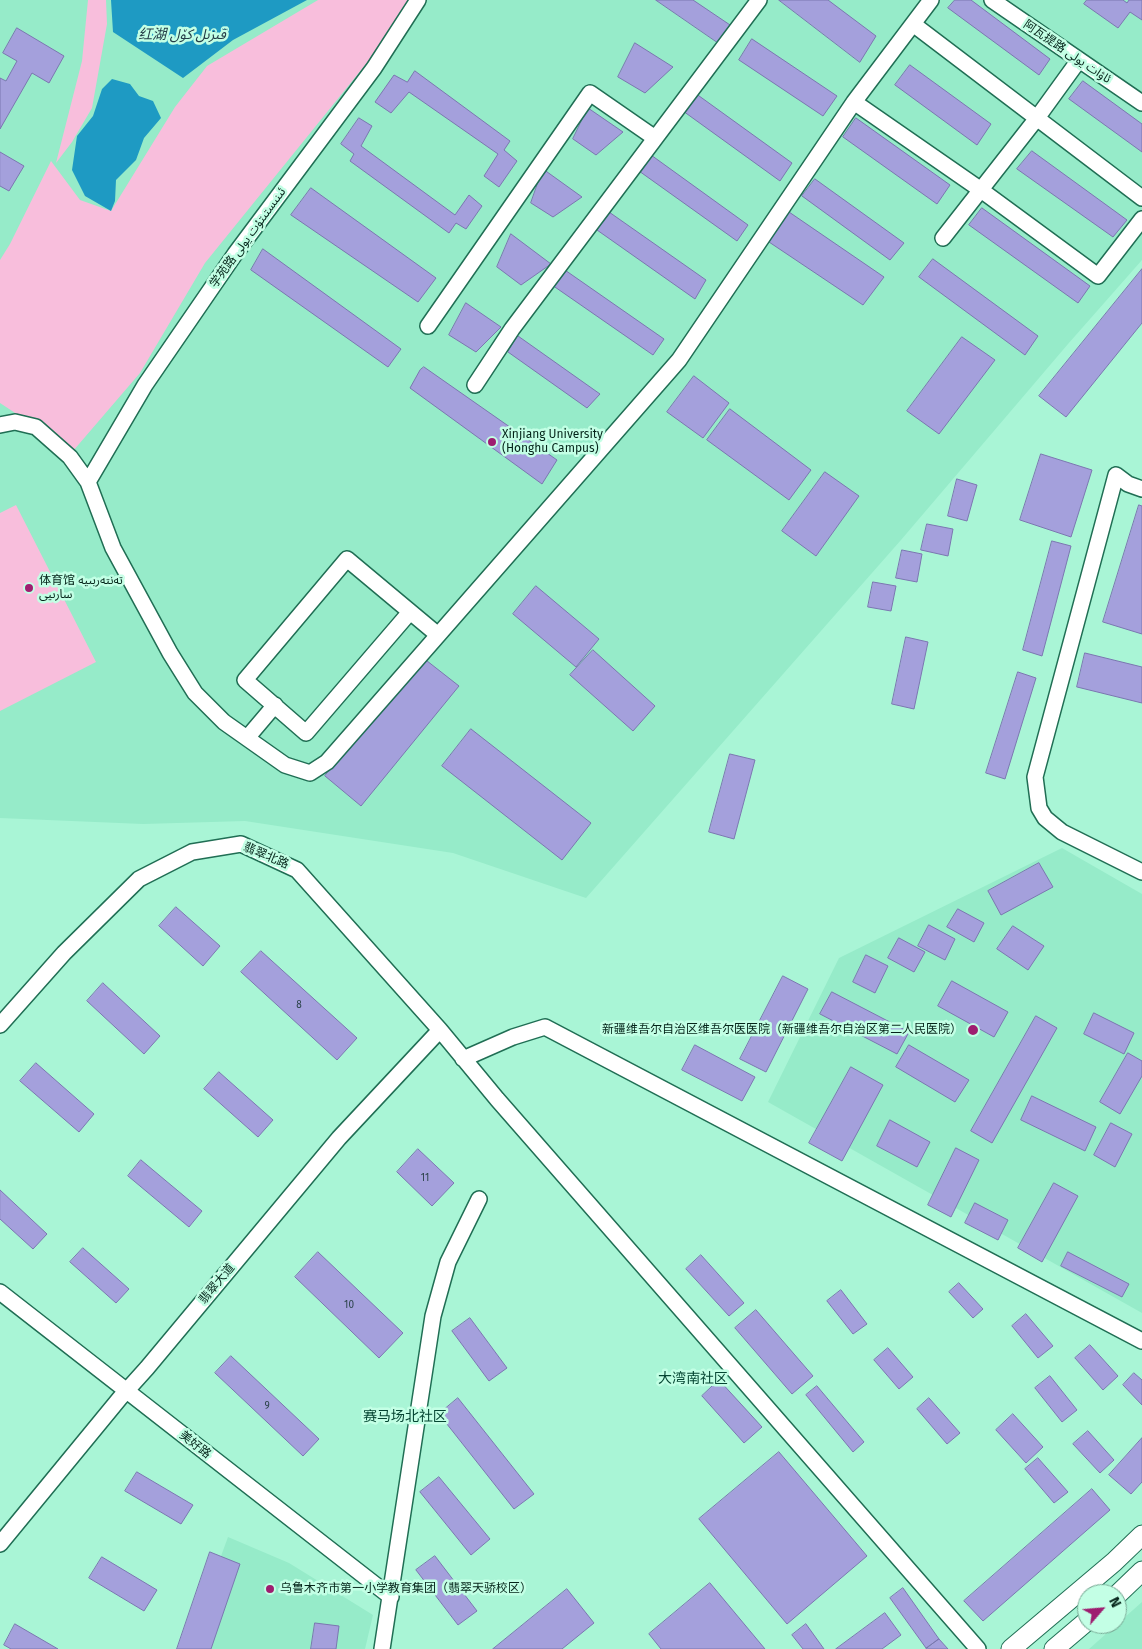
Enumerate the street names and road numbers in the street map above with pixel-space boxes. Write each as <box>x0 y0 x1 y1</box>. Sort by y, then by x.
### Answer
street label: 阿瓦提路 ئاۋات يولى <box>1021 17 1113 87</box>
street label: 学苑路 ئىنىستىتۇت يولى <box>207 185 289 291</box>
street label: 翡翠北路 <box>241 840 291 872</box>
street label: 翡翠大道 <box>196 1261 238 1307</box>
street label: 美好路 <box>176 1428 214 1462</box>

